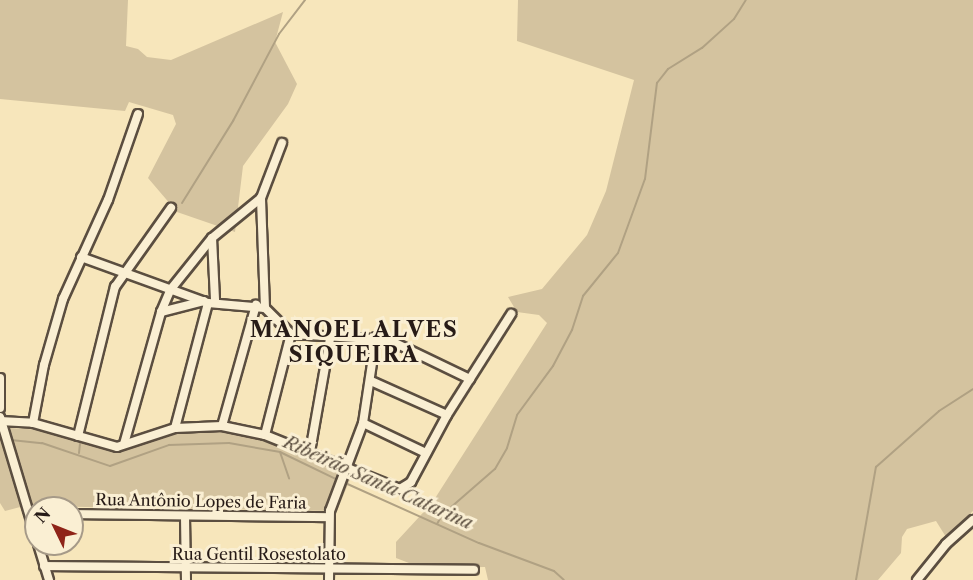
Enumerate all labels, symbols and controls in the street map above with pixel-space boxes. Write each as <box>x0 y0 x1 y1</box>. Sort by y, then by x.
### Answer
district label: MANOEL ALVES SIQUEIRA <box>249 316 459 368</box>
water label: Ribeirão Santa Catarina <box>280 432 476 534</box>
street label: Rua Antônio Lopes de Faria <box>95 490 307 512</box>
north arrow <box>24 496 84 556</box>
text: N <box>30 503 54 527</box>
street label: Rua Gentil Rosestolato <box>172 544 346 564</box>

